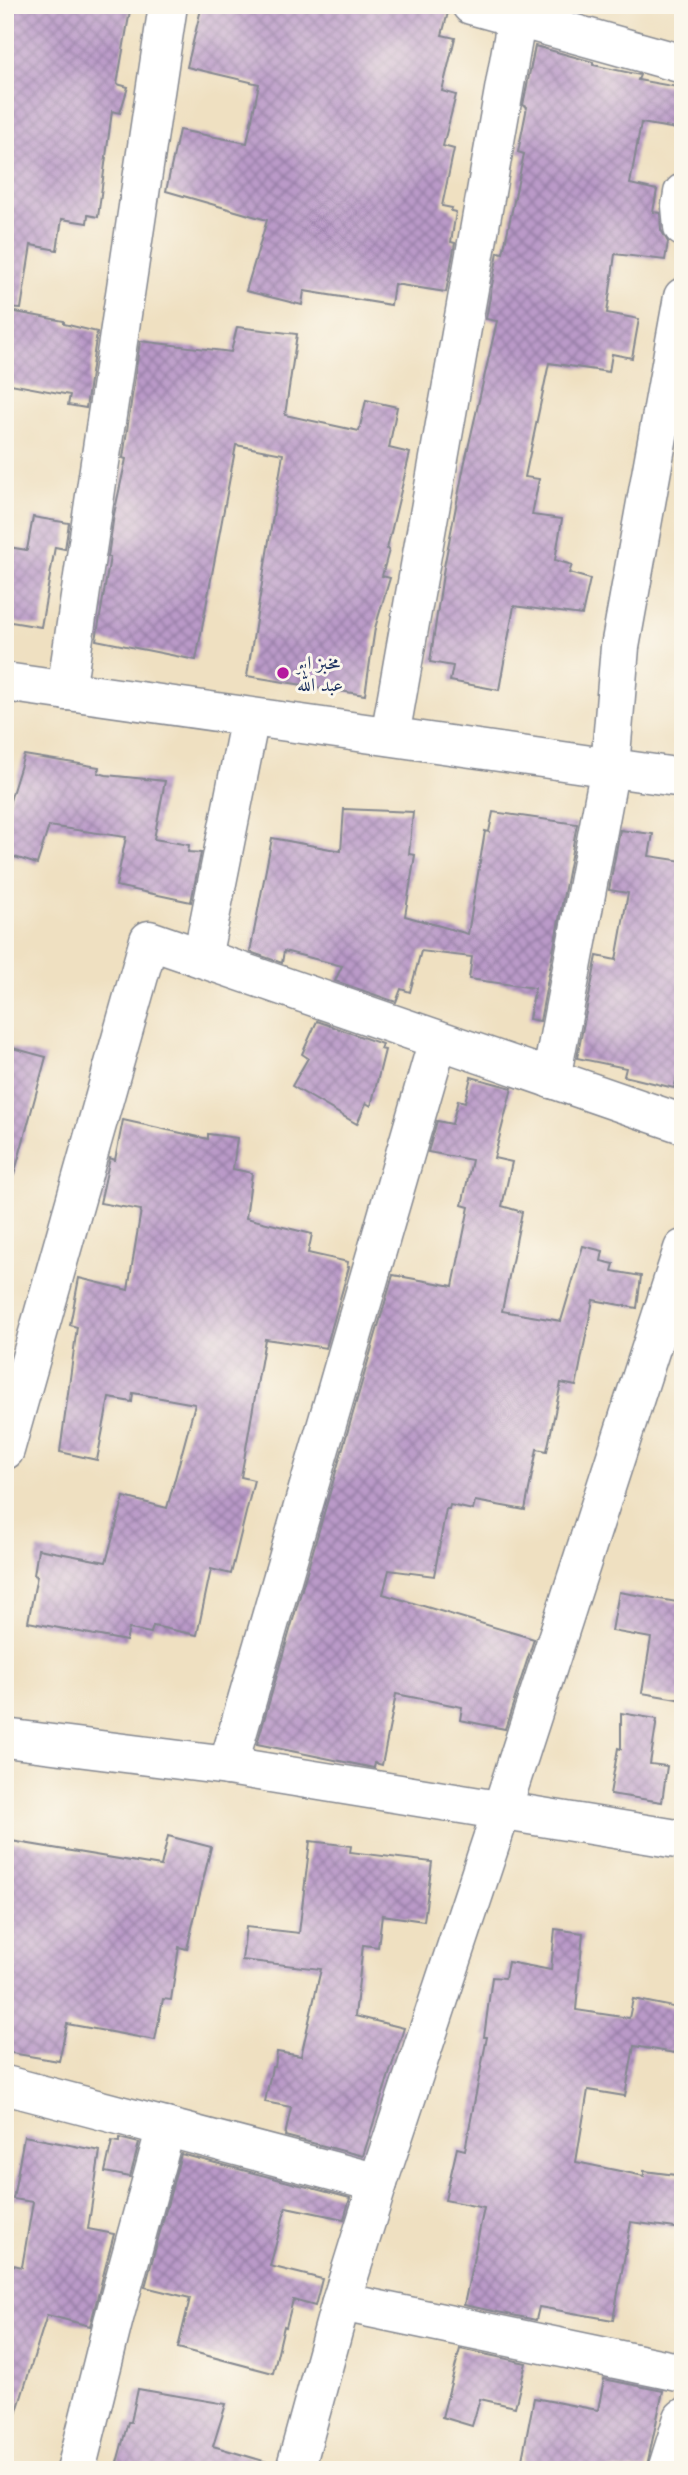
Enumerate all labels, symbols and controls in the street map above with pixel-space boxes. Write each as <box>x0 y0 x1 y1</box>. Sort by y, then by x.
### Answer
place label: مخبز ابو عبد الله <box>295 655 343 696</box>
marker: مخبز ابو عبد الله <box>275 665 291 681</box>

